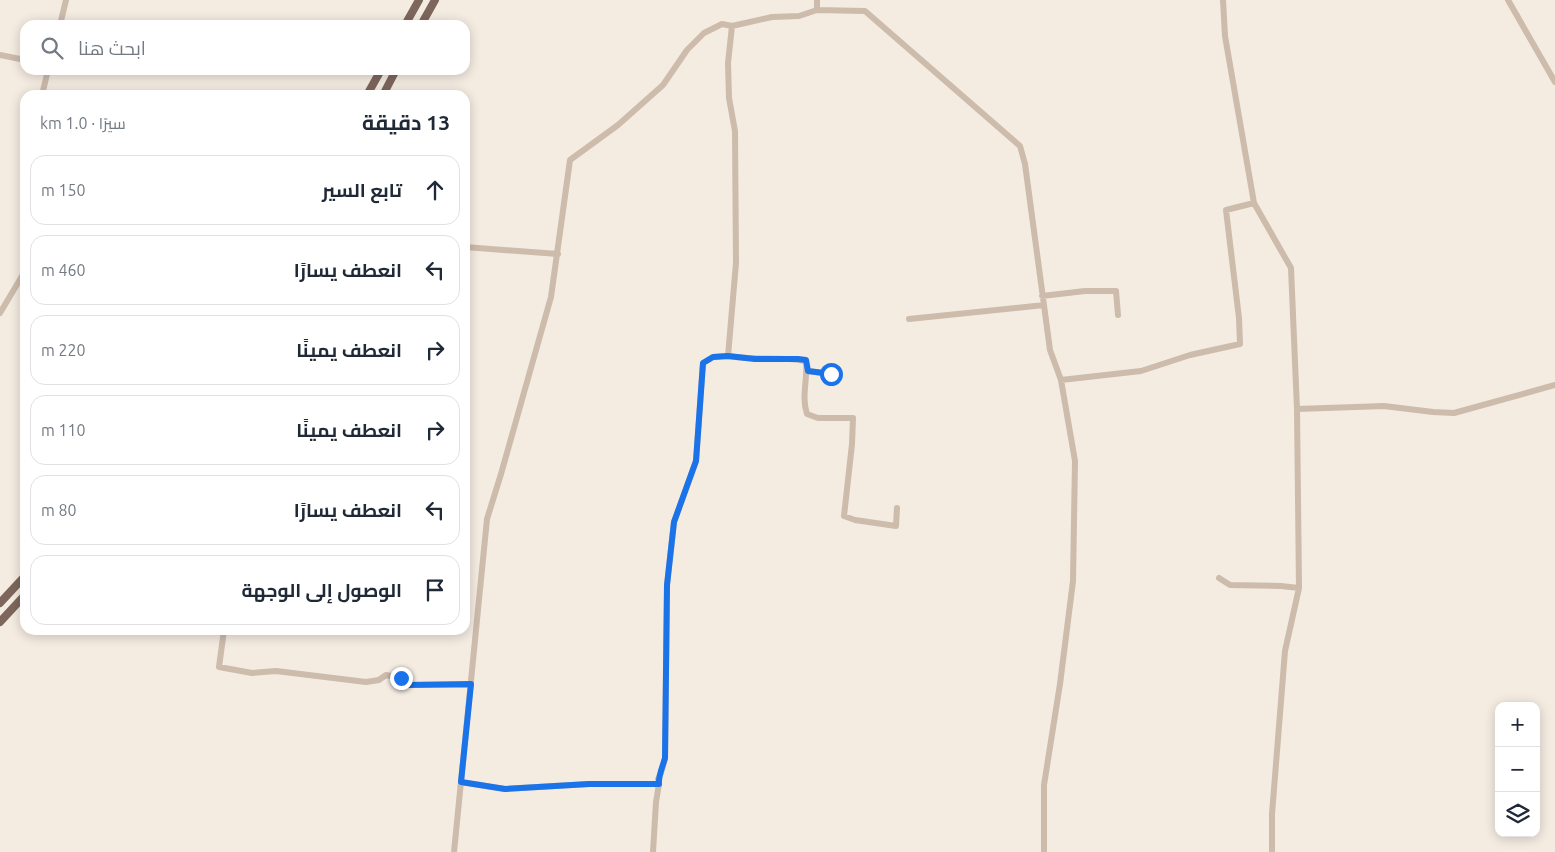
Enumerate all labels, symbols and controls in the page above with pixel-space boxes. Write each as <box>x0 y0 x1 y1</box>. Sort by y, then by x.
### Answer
search box <box>20 20 470 75</box>
icon: search <box>38 34 66 62</box>
text: ابحث هنا <box>78 37 146 59</box>
text: 13 دقيقة <box>362 110 450 134</box>
text: سيرًا · 1.0 km <box>40 114 126 132</box>
icon: ahead <box>421 176 449 204</box>
text: تابع السير <box>322 179 402 201</box>
text: 150 m <box>41 181 86 199</box>
icon: left <box>421 256 449 284</box>
text: انعطف يسارًا <box>294 259 402 281</box>
text: 460 m <box>41 261 86 279</box>
icon: right <box>421 336 449 364</box>
text: انعطف يمينًا <box>296 339 402 361</box>
text: 220 m <box>41 341 86 359</box>
route start <box>820 363 843 386</box>
icon: right <box>421 416 449 444</box>
text: انعطف يمينًا <box>296 419 402 441</box>
text: 110 m <box>41 421 86 439</box>
icon: left <box>421 496 449 524</box>
text: انعطف يسارًا <box>294 499 402 521</box>
text: 80 m <box>41 501 77 519</box>
icon: arrive <box>421 576 449 604</box>
text: الوصول إلى الوجهة <box>242 579 402 601</box>
route end <box>390 667 413 690</box>
map controls <box>1495 702 1540 837</box>
button: + <box>1495 702 1540 747</box>
button: − <box>1495 747 1540 792</box>
button: layers <box>1495 792 1540 837</box>

